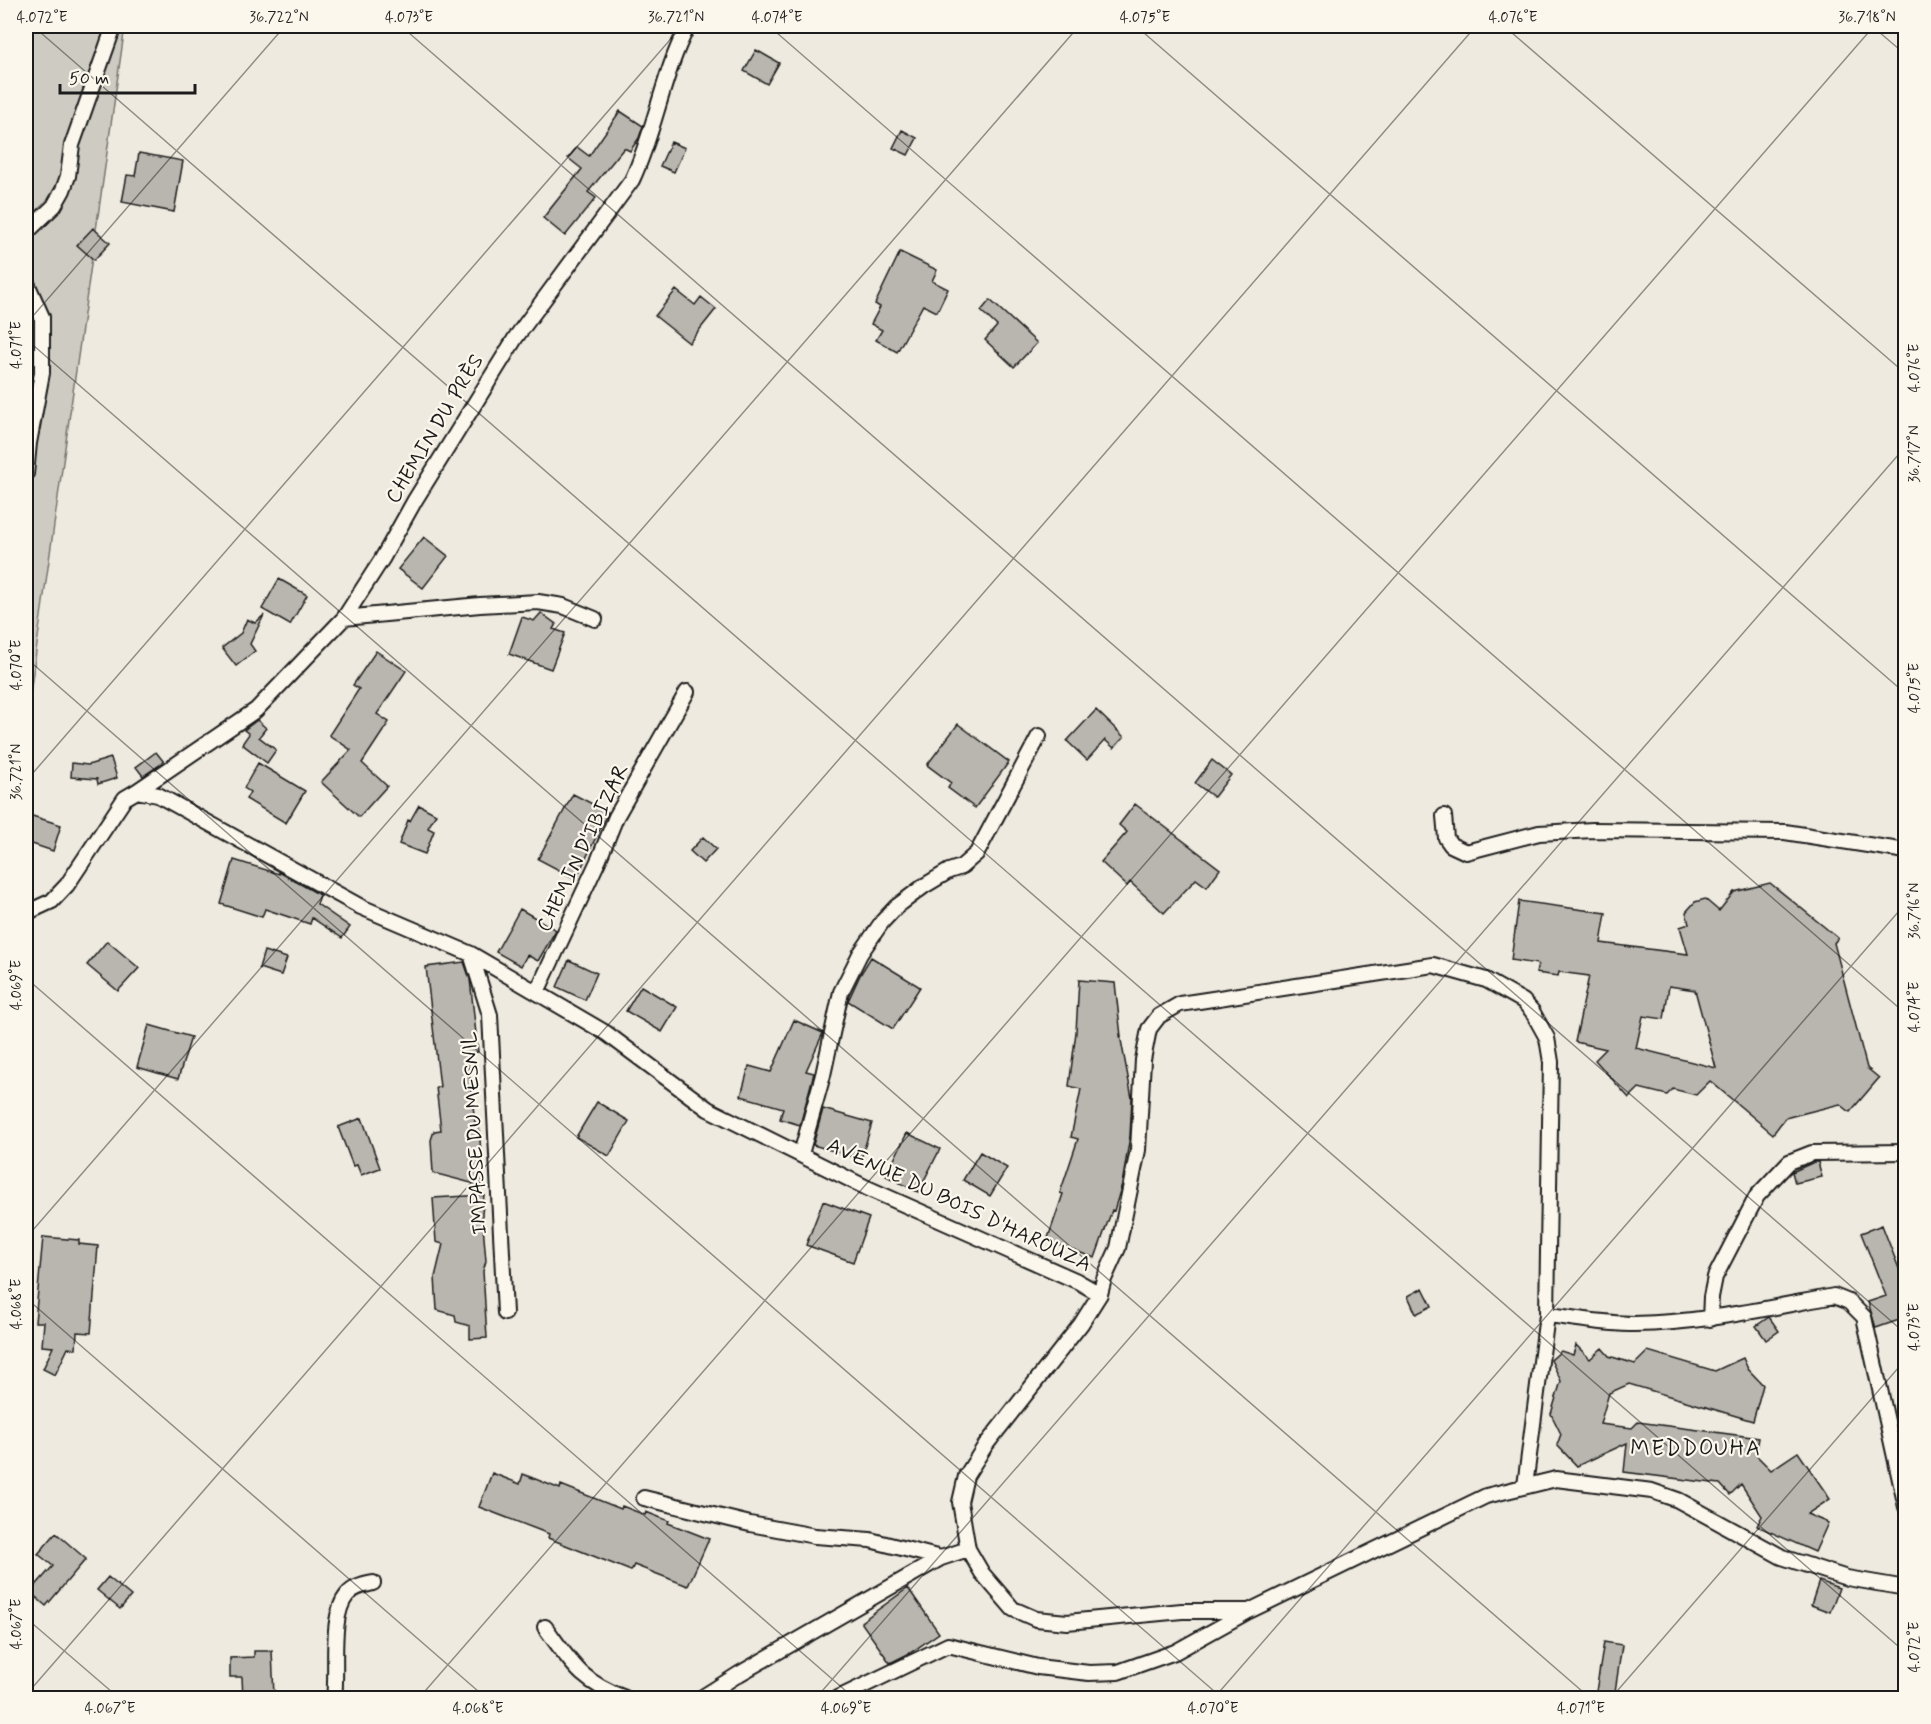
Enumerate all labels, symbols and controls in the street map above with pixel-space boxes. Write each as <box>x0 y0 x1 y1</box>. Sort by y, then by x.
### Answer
text: 4.072°E <box>17 8 68 28</box>
text: 36.722°N <box>249 8 309 28</box>
text: 4.073°E <box>385 8 433 28</box>
text: 36.721°N <box>648 8 704 28</box>
text: 4.074°E <box>752 8 803 28</box>
text: 4.075°E <box>1120 8 1170 28</box>
text: 4.076°E <box>1488 8 1538 28</box>
text: 36.718°N <box>1838 8 1896 28</box>
scale bar <box>60 57 195 95</box>
text: 50 m <box>69 67 109 91</box>
text: 4.071°E <box>7 321 27 369</box>
text: 4.076°E <box>1905 343 1925 393</box>
street label: CHEMIN DU PRÈS <box>379 349 491 509</box>
text: 36.717°N <box>1905 425 1925 483</box>
text: 4.070°E <box>7 639 27 691</box>
text: 4.075°E <box>1905 663 1925 713</box>
text: 36.721°N <box>7 744 27 800</box>
street label: CHEMIN D'IBIZAR <box>530 759 636 937</box>
text: 36.716°N <box>1905 883 1925 939</box>
text: 4.069°E <box>7 959 27 1010</box>
text: 4.074°E <box>1905 981 1925 1032</box>
street label: IMPASSE DU MESNIL <box>456 1030 494 1236</box>
street label: AVENUE DU BOIS D'HAROUZA <box>822 1131 1096 1279</box>
text: 4.068°E <box>7 1278 27 1329</box>
text: 4.073°E <box>1905 1303 1925 1351</box>
district label: MEDDOUHA <box>1630 1435 1762 1463</box>
text: 4.067°E <box>7 1598 27 1650</box>
text: 4.072°E <box>1905 1621 1925 1672</box>
text: 4.067°E <box>84 1699 136 1719</box>
text: 4.068°E <box>453 1699 504 1719</box>
text: 4.069°E <box>821 1699 872 1719</box>
text: 4.070°E <box>1187 1699 1239 1719</box>
text: 4.071°E <box>1557 1699 1605 1719</box>

